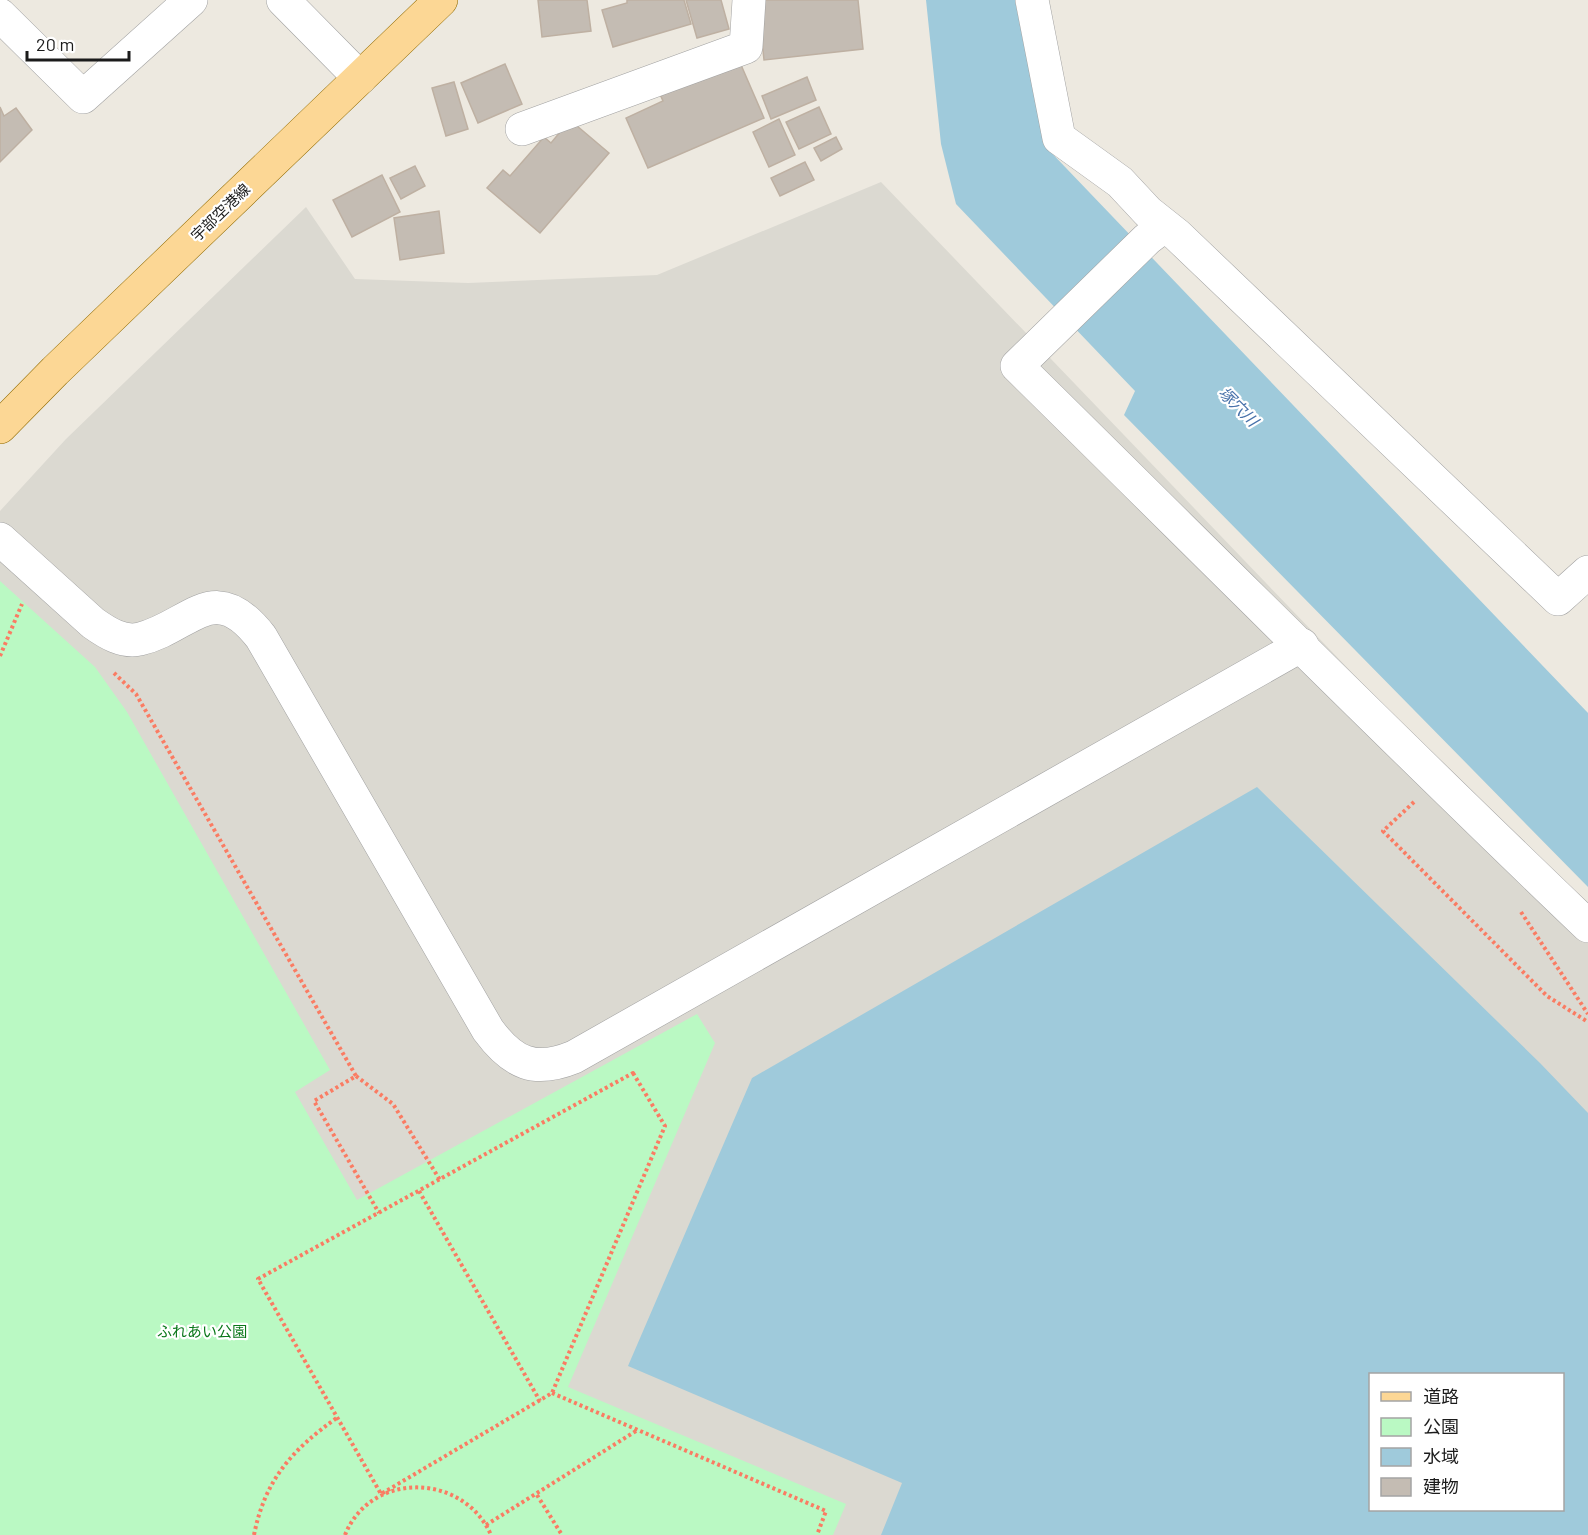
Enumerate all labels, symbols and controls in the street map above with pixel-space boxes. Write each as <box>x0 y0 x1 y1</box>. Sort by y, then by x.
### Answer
scale bar <box>27 24 129 62</box>
text: 20 m <box>36 33 74 55</box>
street label: 宇部空港線 <box>187 179 253 245</box>
water label: 塚穴川 <box>1215 382 1264 431</box>
park label: ふれあい公園 <box>157 1322 247 1340</box>
legend <box>1369 1373 1564 1511</box>
text: 道路 <box>1423 1385 1459 1407</box>
text: 公園 <box>1423 1415 1459 1437</box>
text: 水域 <box>1423 1445 1459 1467</box>
text: 建物 <box>1423 1475 1459 1497</box>

